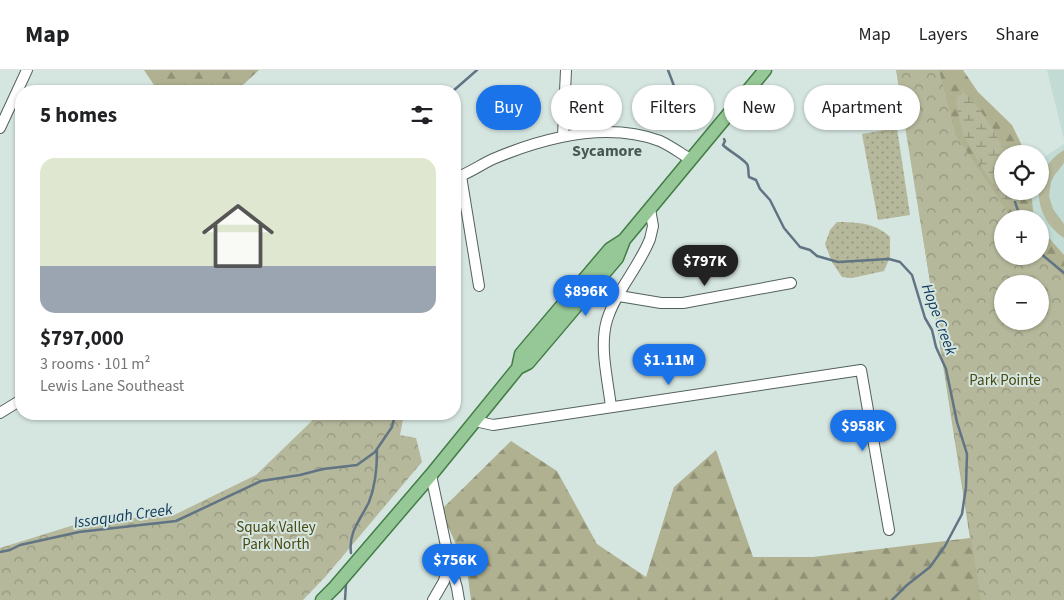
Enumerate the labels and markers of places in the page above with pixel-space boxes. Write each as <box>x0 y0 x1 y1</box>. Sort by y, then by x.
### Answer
pin: $797K <box>670 244 740 287</box>
pin: $896K <box>551 274 621 317</box>
pin: $1.11M <box>628 344 710 386</box>
pin: $958K <box>828 410 898 452</box>
pin: $756K <box>420 544 490 586</box>

